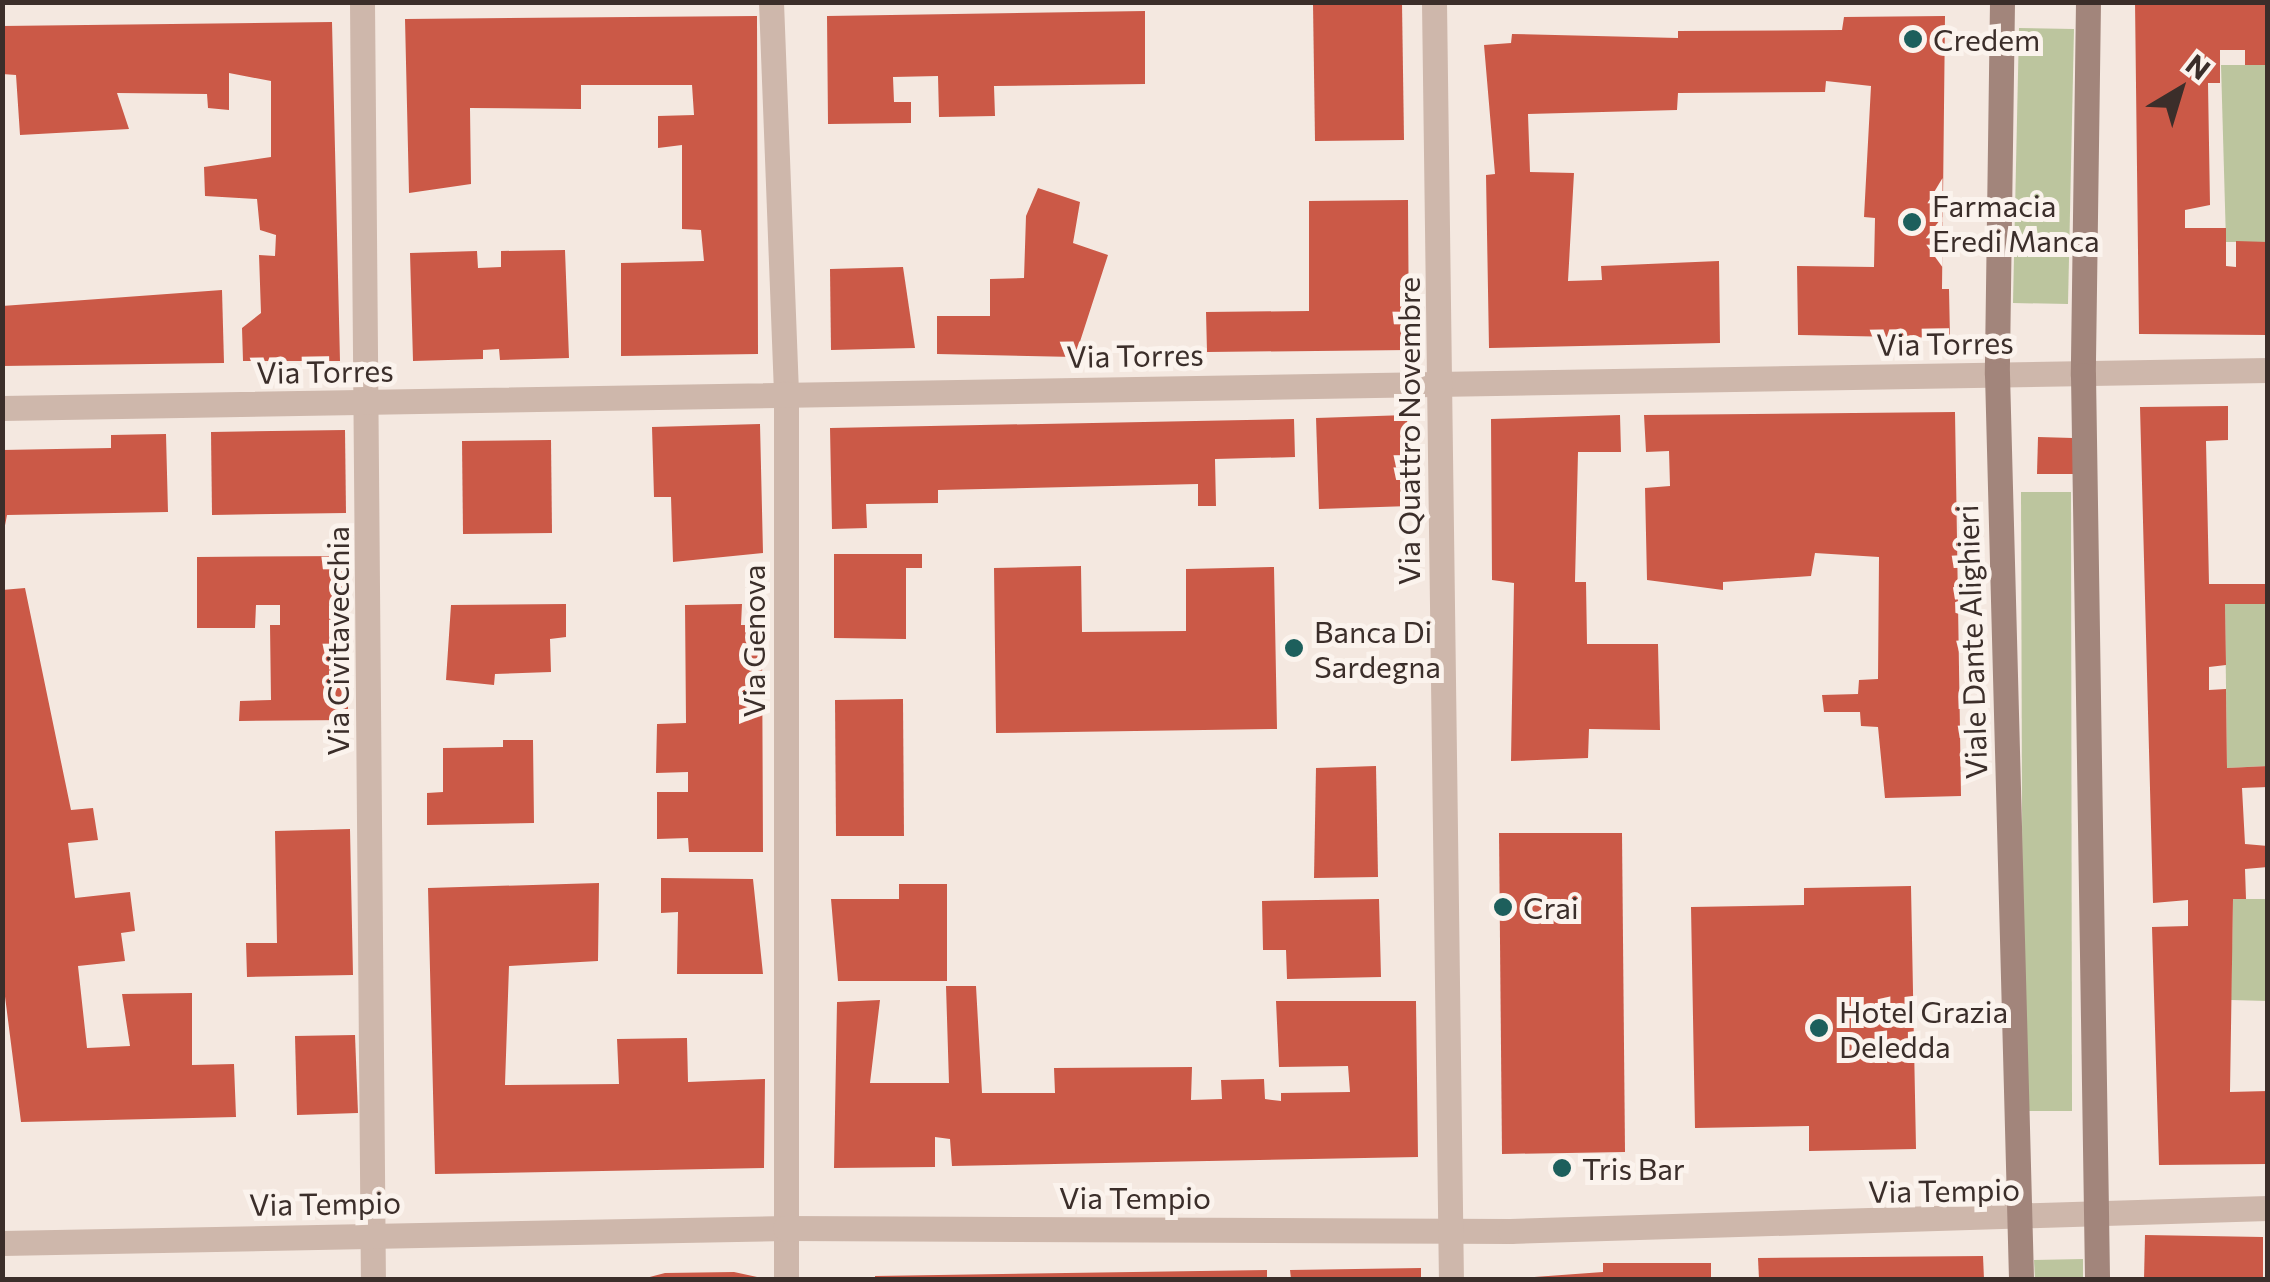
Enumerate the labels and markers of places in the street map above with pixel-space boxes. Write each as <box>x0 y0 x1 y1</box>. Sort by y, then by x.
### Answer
place label: Credem <box>1933 21 2040 57</box>
marker: Credem <box>1902 28 1924 50</box>
place label: Farmacia Eredi Manca <box>1932 187 2100 258</box>
marker: Farmacia Eredi Manca <box>1901 211 1923 233</box>
place label: Banca Di Sardegna <box>1314 613 1441 684</box>
marker: Banca Di Sardegna <box>1283 637 1305 659</box>
place label: Crai <box>1523 889 1579 925</box>
marker: Crai <box>1492 896 1514 918</box>
place label: Hotel Grazia Deledda <box>1839 993 2008 1064</box>
marker: Hotel Grazia Deledda <box>1808 1017 1830 1039</box>
place label: Tris Bar <box>1582 1150 1685 1186</box>
marker: Tris Bar <box>1551 1157 1573 1179</box>

